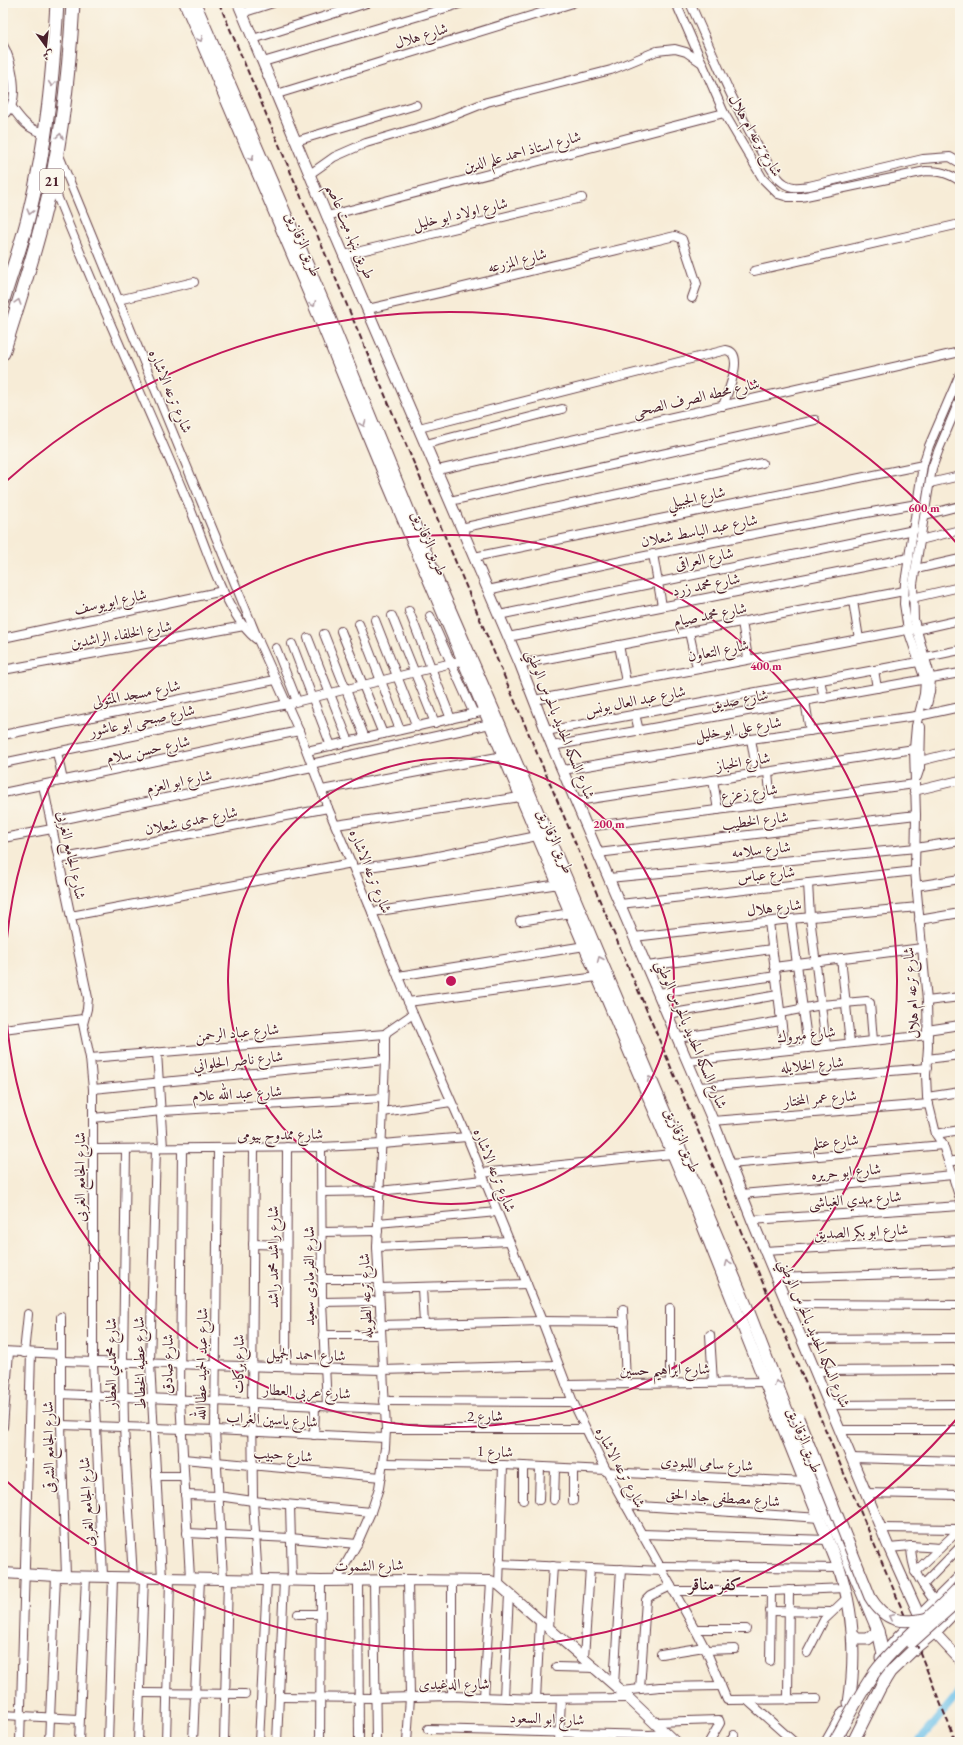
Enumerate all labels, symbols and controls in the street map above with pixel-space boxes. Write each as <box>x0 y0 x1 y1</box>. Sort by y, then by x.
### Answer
street label: شارع هلال <box>392 18 451 56</box>
north arrow <box>26 26 66 66</box>
one-way arrow <box>195 34 203 42</box>
text: ش <box>41 47 56 64</box>
one-way arrow <box>47 81 56 87</box>
street label: شارع ترعه ام هلال <box>721 90 787 182</box>
street label: شارع استاذ احمد علم الدين <box>461 126 585 182</box>
one-way arrow <box>55 133 64 139</box>
one-way arrow <box>247 155 255 162</box>
road number: 21 <box>40 169 64 193</box>
street label: طريق بنها, ميت عاصم <box>317 180 380 284</box>
street label: شارع اولاد ابو خليل <box>410 193 510 237</box>
one-way arrow <box>26 209 34 215</box>
street label: طريق الزقازيق <box>281 209 326 280</box>
street label: شارع المزرعه <box>485 243 550 280</box>
one-way arrow <box>13 299 22 306</box>
one-way arrow <box>309 300 317 307</box>
street label: شارع ترعه الاشاره <box>141 346 197 437</box>
street label: شارع محطه الصرف الصحى <box>631 373 762 425</box>
one-way arrow <box>359 420 367 427</box>
street label: شارع الجبيلي <box>665 482 728 517</box>
text: 600 m <box>908 500 940 516</box>
street label: طريق الزقازيق <box>407 508 452 579</box>
street label: شارع عبد الباسط شعلان <box>639 509 760 555</box>
street label: شارع العراقى <box>673 543 736 577</box>
street label: شارع محمد زرد <box>670 568 742 604</box>
street label: شارع ابويوسف <box>72 584 149 622</box>
street label: شارع محمد صيام <box>672 598 749 634</box>
street label: شارع الخلفاء الراشدين <box>69 616 174 656</box>
street label: شارع التعاون <box>686 635 751 669</box>
street label: شارع السكه الحديد بالحرس الوطني <box>518 646 600 804</box>
text: 400 m <box>750 658 782 674</box>
street label: شارع مسجد المتولى <box>90 675 183 715</box>
street label: شارع عبد العال يونس <box>583 681 688 723</box>
street label: شارع صديق <box>709 685 770 717</box>
street label: شارع صبحى ابو عاشور <box>86 700 197 745</box>
street label: شارع على ابو خليل <box>693 712 783 748</box>
street label: شارع حسن سلام <box>104 731 193 771</box>
street label: شارع الخباز <box>712 747 772 779</box>
street label: شارع ابو العزم <box>144 765 214 801</box>
street label: شارع زعزع <box>719 779 779 809</box>
street label: شارع حمدى شعلان <box>143 802 240 842</box>
street label: طريق الزقازيق <box>532 806 579 877</box>
street label: شارع الخطيب <box>721 806 790 837</box>
street label: شارع الجامع الغربى <box>48 809 91 902</box>
text: 200 m <box>593 816 625 832</box>
street label: شارع ترعه الاشاره <box>342 826 396 917</box>
street label: شارع سلامه <box>730 836 792 866</box>
street label: شارع عباس <box>736 862 796 890</box>
street label: شارع هلال <box>745 894 803 924</box>
street label: شارع ترعه ام هلال <box>898 946 928 1040</box>
one-way arrow <box>597 956 605 963</box>
street label: شارع السكه الحديد بالحرس الوطني <box>647 957 732 1113</box>
centre of rings <box>444 974 458 988</box>
street label: شارع عباد الرحمن <box>194 1019 280 1049</box>
street label: شارع مبروك <box>776 1021 837 1051</box>
street label: شارع ناصر الحلواني <box>192 1046 284 1078</box>
street label: شارع الخلايله <box>779 1052 845 1080</box>
one-way arrow <box>647 1075 655 1082</box>
street label: شارع عبد الله علام <box>191 1079 283 1109</box>
street label: شارع عمر المختار <box>781 1085 858 1115</box>
street label: طريق الزقازيق <box>660 1105 705 1176</box>
street label: شارع ممدوح بيومى <box>237 1124 323 1148</box>
street label: شارع ترعه الاشاره <box>466 1125 520 1216</box>
street label: شارع عتلم <box>811 1129 860 1158</box>
street label: شارع الجامع الغربى <box>70 1132 94 1222</box>
street label: شارع ابو حريره <box>810 1158 882 1188</box>
street label: شارع مهدي الغباشى <box>808 1186 902 1216</box>
street label: شارع راشد محمد راشد <box>263 1206 286 1308</box>
street label: شارع ابو بكر الصديق <box>813 1219 909 1247</box>
street label: شارع الفرماوى سعيد <box>299 1226 322 1326</box>
street label: شارع ترعه الطويله <box>354 1253 380 1339</box>
street label: شارع السكه الحديد بالحرس الوطني <box>770 1256 855 1412</box>
one-way arrow <box>725 1260 733 1268</box>
street label: شارع عبد الحميد عطا الله <box>189 1307 215 1421</box>
street label: شارع عطيه الخطاط <box>129 1316 153 1410</box>
street label: شارع محمدي العطار <box>101 1318 124 1410</box>
street label: شارع صادق <box>157 1334 181 1394</box>
street label: شارع بركات <box>228 1334 252 1394</box>
street label: شارع احمد الجميل <box>266 1343 346 1369</box>
street label: شارع ابراهيم حسين <box>620 1359 711 1385</box>
street label: شارع عربى العطار <box>261 1379 351 1407</box>
one-way arrow <box>774 1380 782 1387</box>
street label: شارع الجامع الشرقى <box>38 1401 63 1493</box>
street label: طريق الزقازيق <box>782 1404 827 1476</box>
street label: شارع 2 <box>467 1406 503 1429</box>
street label: شارع ياسين الغراب <box>225 1407 318 1435</box>
street label: شارع ترعه الاشاره <box>588 1423 650 1513</box>
street label: شارع 1 <box>476 1441 513 1465</box>
street label: شارع حبيب <box>252 1442 313 1470</box>
street label: شارع سامى اللبودى <box>660 1451 754 1479</box>
street label: شارع الجامع الغربى <box>74 1456 103 1548</box>
street label: شارع مصطفى جاد الحق <box>665 1484 781 1514</box>
street label: شارع الشموت <box>334 1555 404 1579</box>
district label: كفر مناقر <box>687 1573 742 1595</box>
one-way arrow <box>887 1614 895 1622</box>
street label: شارع الدغيدى <box>418 1674 490 1697</box>
street label: شارع ابو السعود <box>509 1707 585 1733</box>

